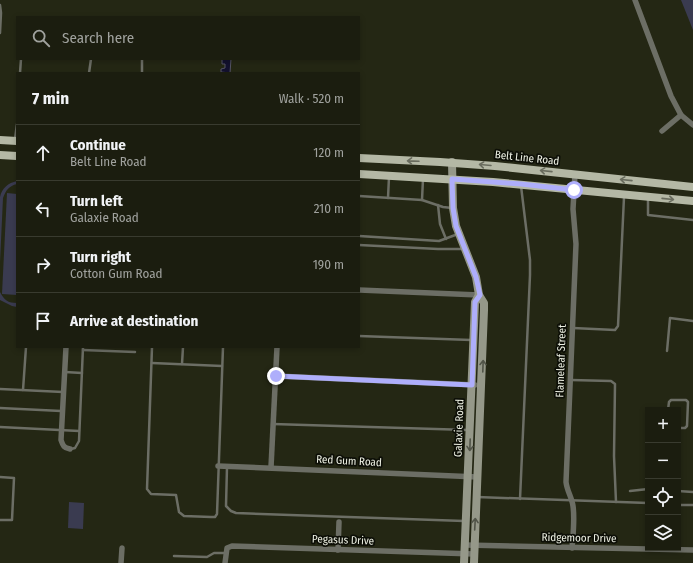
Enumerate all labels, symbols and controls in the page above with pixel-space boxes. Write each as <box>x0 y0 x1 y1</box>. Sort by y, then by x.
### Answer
search box <box>16 16 360 60</box>
icon: search <box>30 27 52 49</box>
text: Search here <box>62 29 134 47</box>
text: 7 min <box>32 88 69 109</box>
text: Walk · 520 m <box>279 91 344 106</box>
text: Continue <box>70 136 126 154</box>
icon: ahead <box>32 142 54 164</box>
text: 120 m <box>313 145 344 160</box>
street label: Belt Line Road <box>494 148 560 168</box>
text: Belt Line Road <box>70 154 147 169</box>
one-way arrow <box>407 157 420 164</box>
one-way arrow <box>479 161 492 169</box>
one-way arrow <box>540 168 553 175</box>
one-way arrow <box>620 176 633 183</box>
route start <box>565 181 583 199</box>
text: Turn left <box>70 192 123 210</box>
one-way arrow <box>661 195 674 203</box>
icon: left <box>32 198 54 220</box>
text: 210 m <box>314 201 344 216</box>
text: Galaxie Road <box>70 210 139 225</box>
text: Turn right <box>70 248 131 266</box>
icon: right <box>32 254 54 276</box>
text: 190 m <box>313 257 344 272</box>
text: Cotton Gum Road <box>70 266 162 281</box>
icon: arrive <box>32 310 54 332</box>
text: Arrive at destination <box>70 312 198 330</box>
street label: Flameleaf Street <box>553 324 569 398</box>
one-way arrow <box>479 360 486 373</box>
route end <box>267 367 285 385</box>
street label: Galaxie Road <box>451 399 467 457</box>
map controls <box>645 407 681 551</box>
button: + <box>645 407 681 443</box>
one-way arrow <box>466 438 473 451</box>
button: − <box>645 443 681 479</box>
street label: Red Gum Road <box>316 453 382 469</box>
button: locate <box>645 479 681 515</box>
button: layers <box>645 515 681 551</box>
one-way arrow <box>472 518 479 531</box>
street label: Ridgemoor Drive <box>541 531 617 545</box>
street label: Pegasus Drive <box>312 532 374 548</box>

